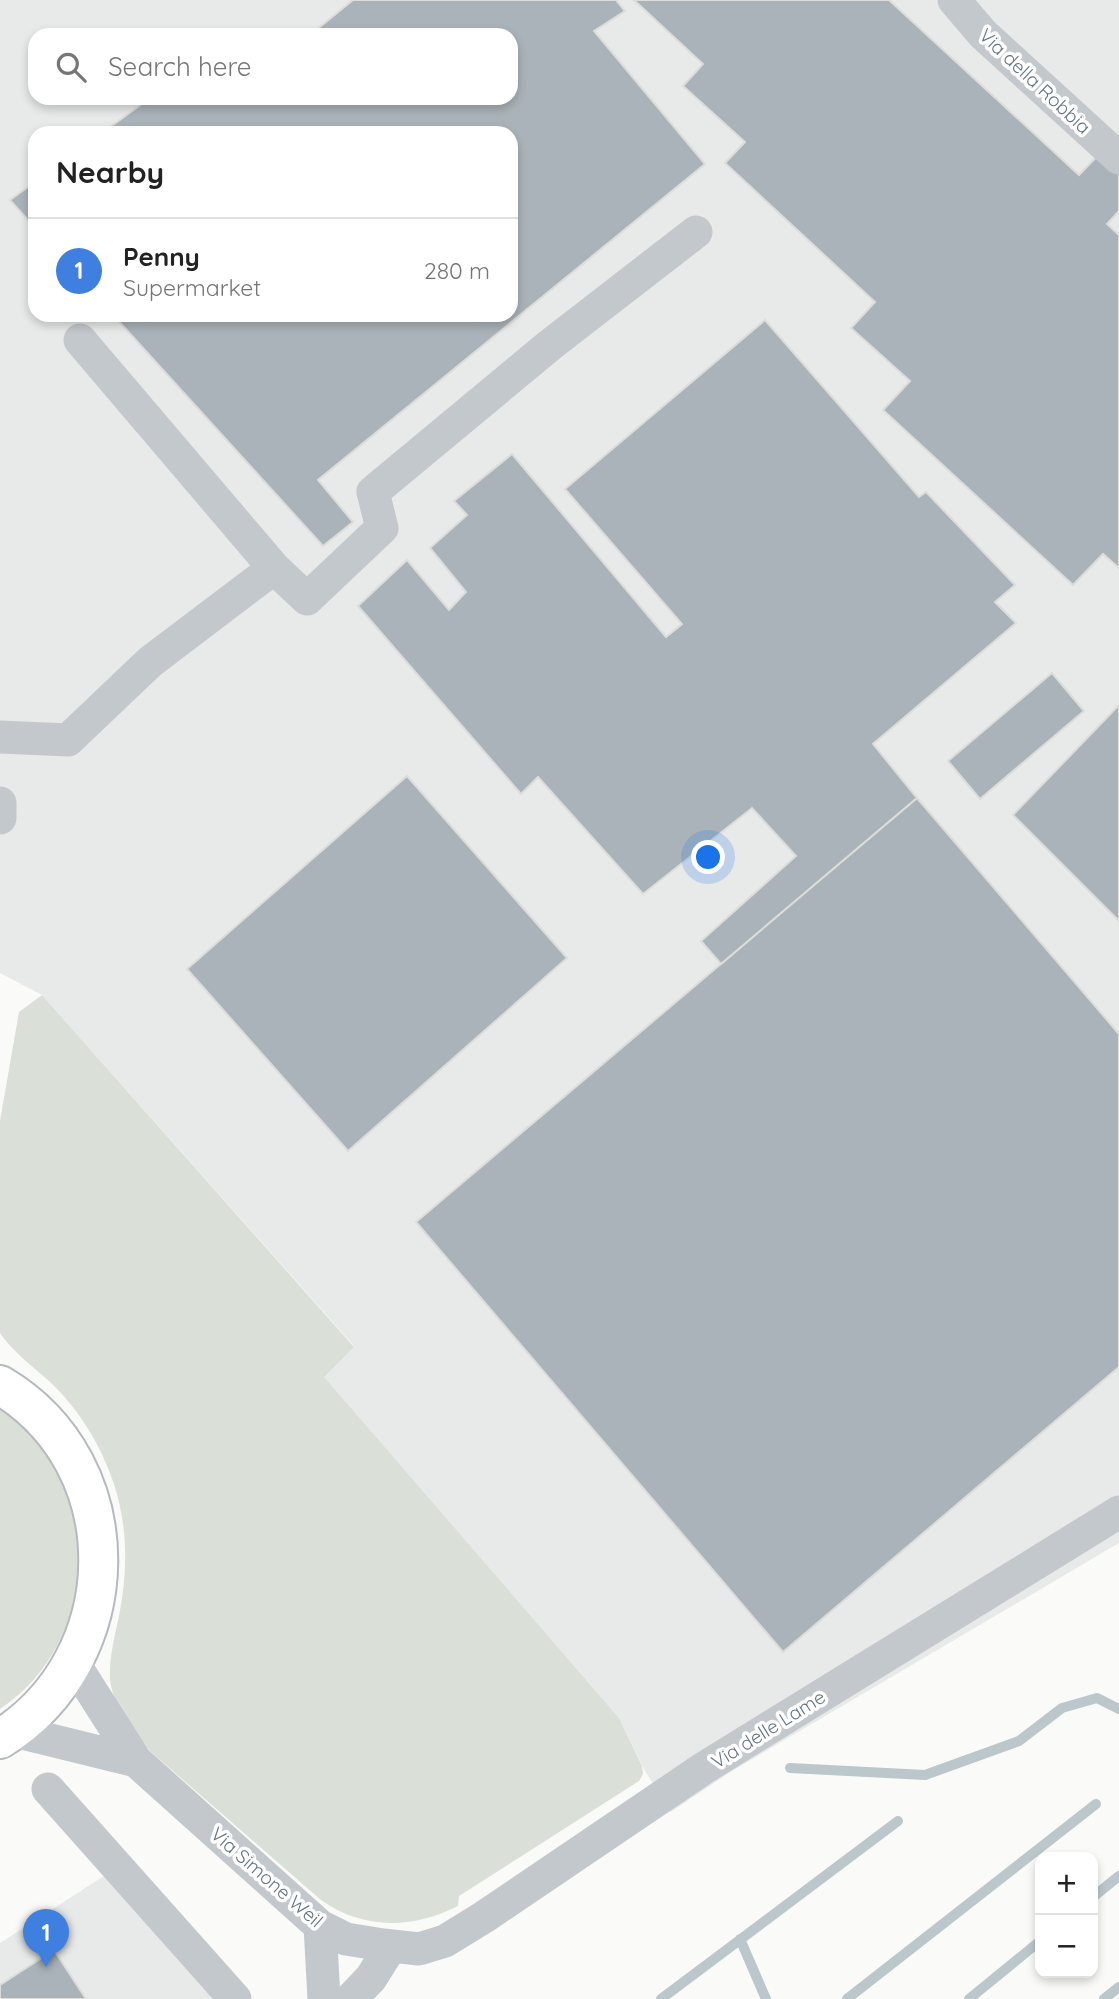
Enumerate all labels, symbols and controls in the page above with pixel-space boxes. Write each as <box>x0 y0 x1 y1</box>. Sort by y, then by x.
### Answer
street label: Via della Robbia <box>974 23 1096 139</box>
search box <box>28 28 518 105</box>
icon: search <box>52 48 90 86</box>
text: Search here <box>108 50 252 83</box>
text: Nearby <box>56 153 164 191</box>
text: Penny <box>123 240 200 273</box>
text: 1 <box>75 256 83 285</box>
text: 280 m <box>424 256 490 285</box>
text: Supermarket <box>123 273 261 302</box>
your location <box>691 840 725 874</box>
street label: Via delle Lame <box>707 1684 829 1774</box>
street label: Via Simone Weil <box>206 1822 328 1932</box>
map controls <box>1035 1852 1098 1978</box>
button: + <box>1035 1852 1098 1915</box>
pin: 1 <box>23 1909 69 1967</box>
button: − <box>1035 1915 1098 1978</box>

